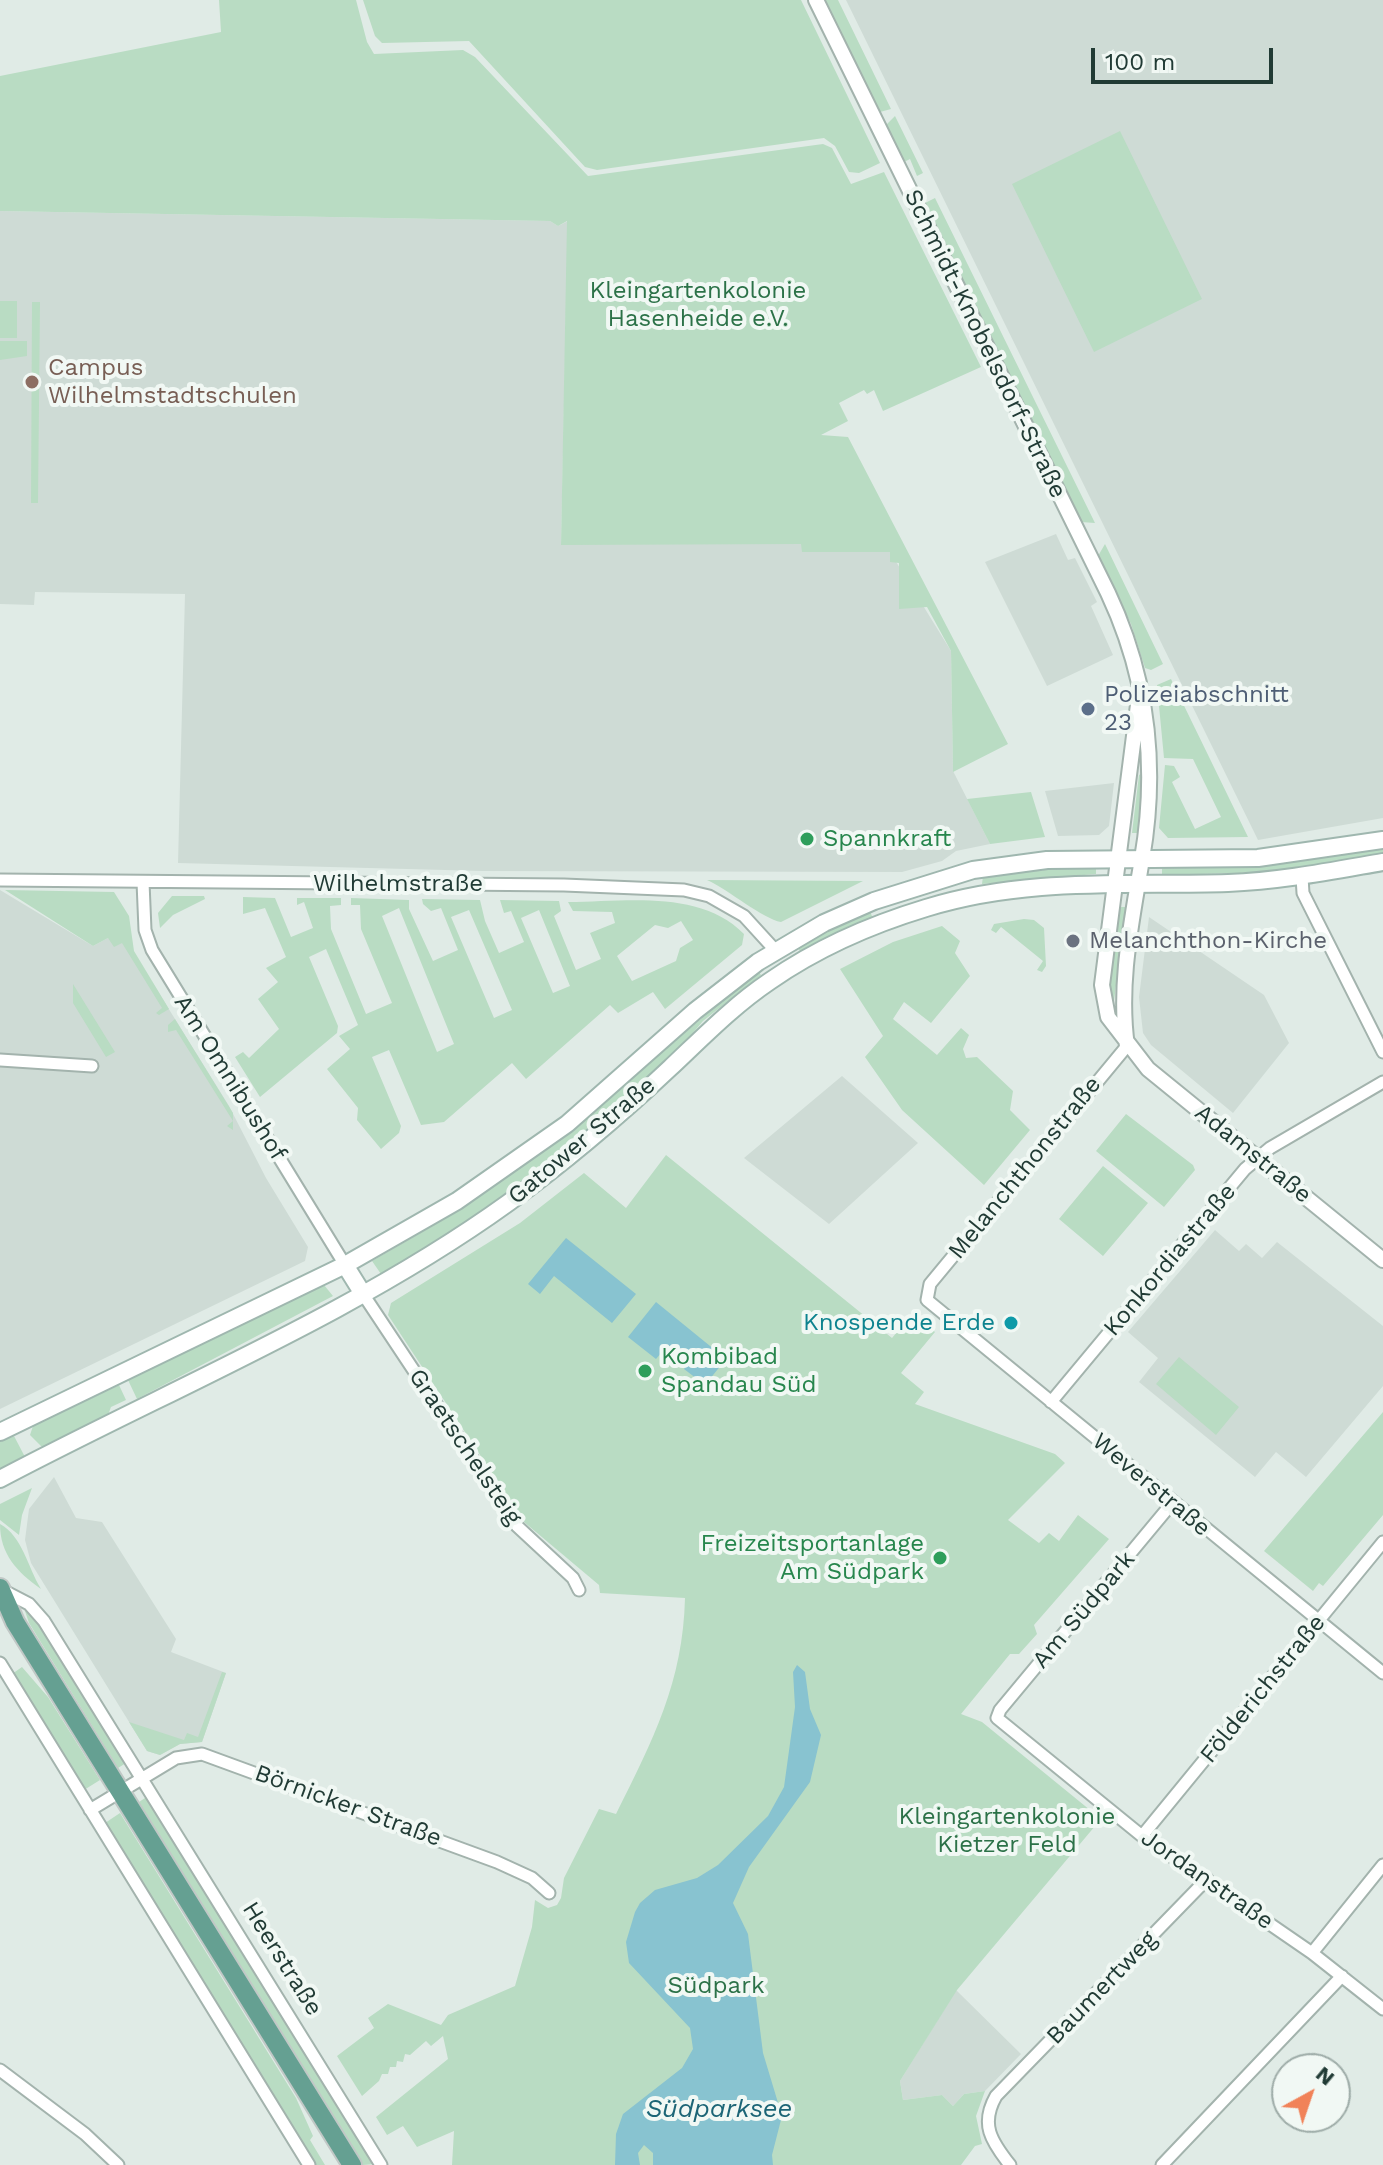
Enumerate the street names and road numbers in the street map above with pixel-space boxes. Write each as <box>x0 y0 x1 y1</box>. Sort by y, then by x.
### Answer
street label: Schmidt-Knobelsdorf-Straße <box>898 185 1072 503</box>
street label: Wilhelmstraße <box>313 870 483 898</box>
street label: Am Omnibushof <box>167 990 293 1166</box>
street label: Gatower Straße <box>503 1071 661 1211</box>
street label: Melanchthonstraße <box>942 1071 1108 1265</box>
street label: Adamstraße <box>1189 1098 1317 1210</box>
street label: Konkordiastraße <box>1098 1178 1242 1342</box>
street label: Graetschelsteig <box>402 1364 528 1530</box>
street label: Weverstraße <box>1086 1427 1216 1543</box>
street label: Am Südpark <box>1027 1546 1141 1674</box>
street label: Földerichstraße <box>1194 1609 1332 1769</box>
street label: Börnicker Straße <box>251 1759 445 1853</box>
street label: Jordanstraße <box>1135 1824 1279 1936</box>
street label: Heerstraße <box>236 1897 328 2021</box>
street label: Baumertweg <box>1041 1925 1163 2051</box>

